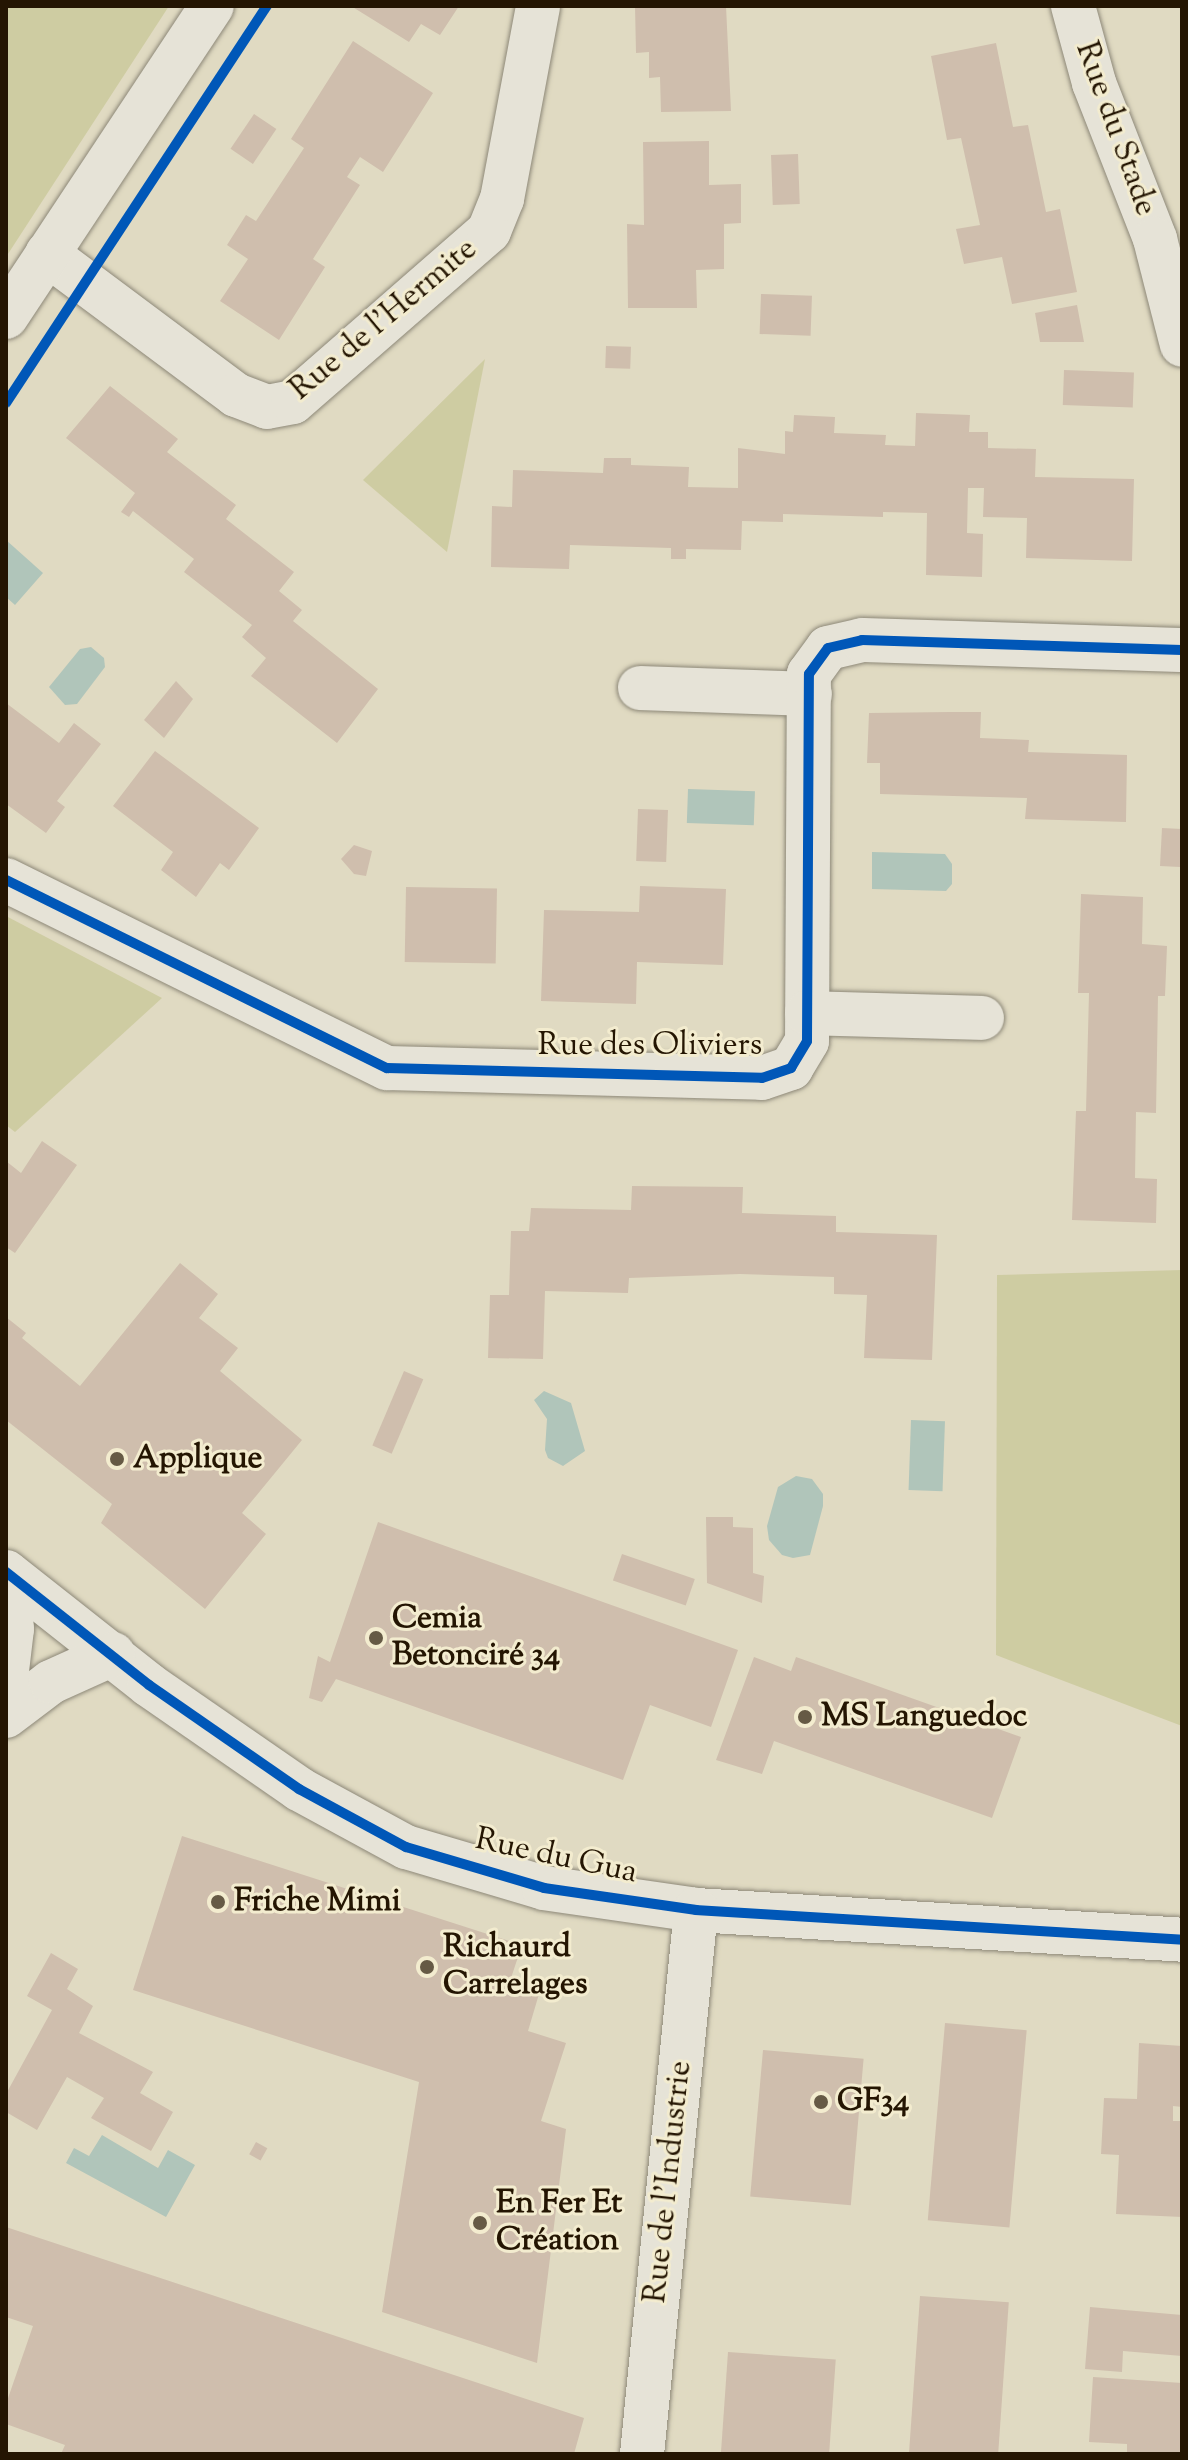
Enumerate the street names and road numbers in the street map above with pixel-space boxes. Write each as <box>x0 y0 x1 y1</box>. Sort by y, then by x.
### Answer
street label: Rue du Stade <box>1066 37 1164 221</box>
street label: Rue de l'Hermite <box>283 231 485 409</box>
street label: Rue des Oliviers <box>538 1027 762 1065</box>
street label: Rue du Gua <box>472 1821 640 1893</box>
street label: Rue de l'Industrie <box>637 2059 701 2305</box>

